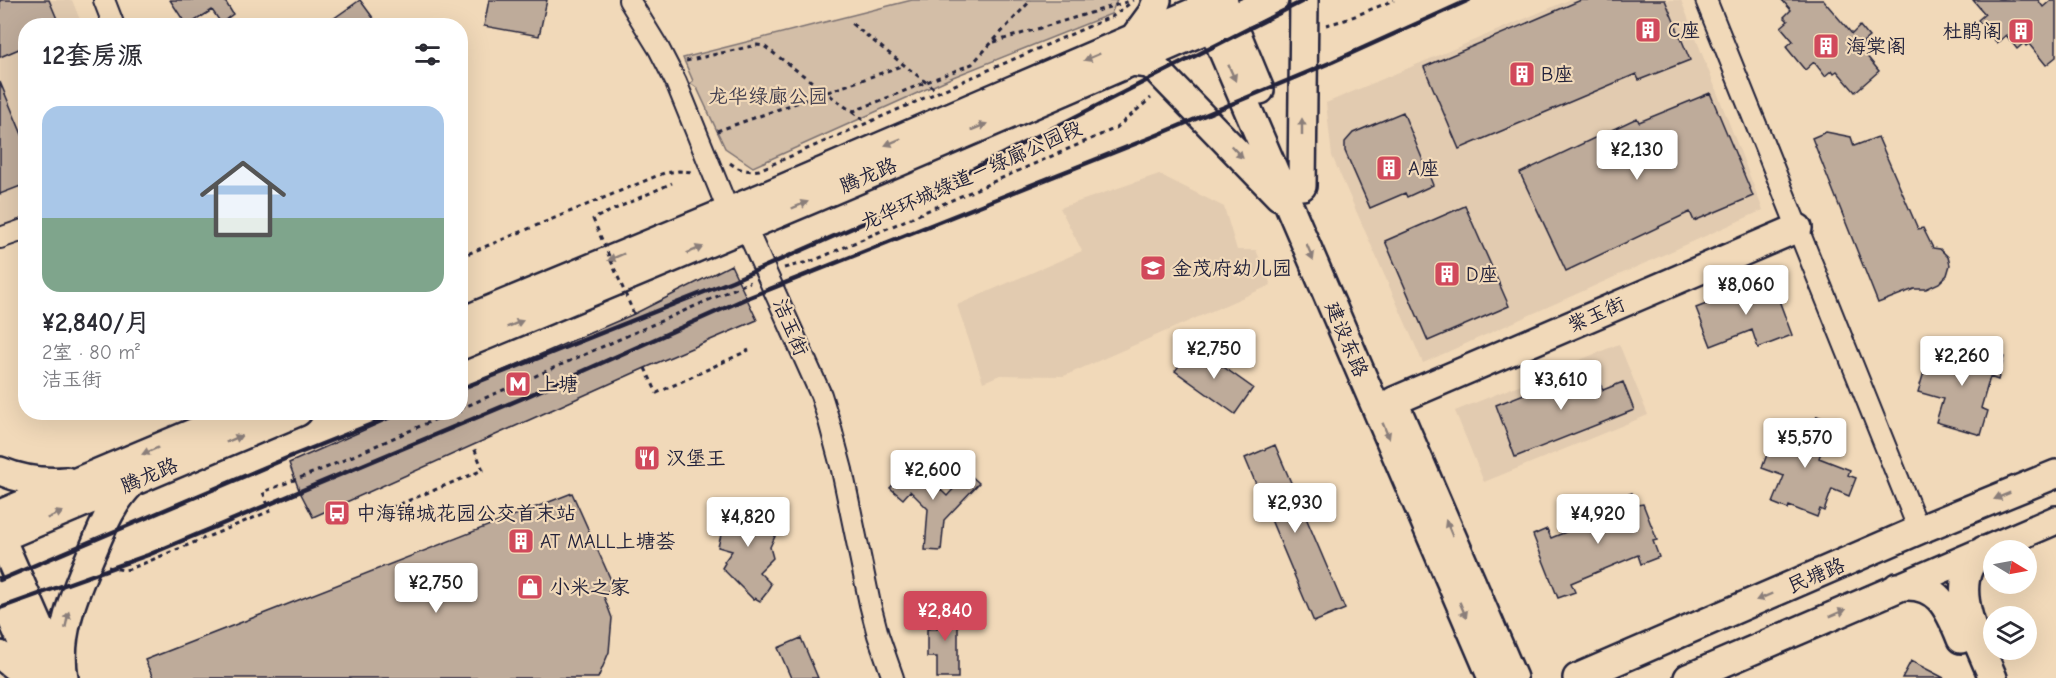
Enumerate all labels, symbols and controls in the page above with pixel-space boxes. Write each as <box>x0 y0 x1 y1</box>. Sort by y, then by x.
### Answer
building icon: C座 <box>1633 15 1663 45</box>
building icon: 杜鹃阁 <box>2006 16 2036 46</box>
place label: C座 <box>1668 19 1700 42</box>
place label: 杜鹃阁 <box>1942 20 2002 43</box>
building icon: 海棠阁 <box>1811 31 1841 61</box>
place label: 海棠阁 <box>1846 35 1906 58</box>
icon: filters <box>411 38 444 71</box>
text: 12套房源 <box>42 41 143 71</box>
one-way arrow <box>1082 52 1100 62</box>
building icon: B座 <box>1507 59 1537 89</box>
place label: B座 <box>1541 63 1573 86</box>
one-way arrow <box>1228 64 1237 82</box>
park label: 龙华绿廊公园 <box>708 85 828 108</box>
street label: 龙华环城绿道－绿廊公园段 <box>857 116 1086 235</box>
one-way arrow <box>1297 118 1307 137</box>
one-way arrow <box>970 122 988 131</box>
pin: ¥2,130 <box>1588 130 1686 181</box>
one-way arrow <box>884 138 902 147</box>
text: ¥2,130 <box>1611 138 1663 161</box>
icon: home <box>189 145 297 253</box>
one-way arrow <box>1230 145 1244 160</box>
street label: 腾龙路 <box>836 153 901 198</box>
building icon: A座 <box>1374 153 1404 183</box>
place label: A座 <box>1408 157 1440 180</box>
one-way arrow <box>791 199 809 209</box>
one-way arrow <box>1305 243 1315 261</box>
one-way arrow <box>686 245 704 254</box>
one-way arrow <box>607 253 625 262</box>
school or university icon: 金茂府幼儿园 <box>1138 253 1168 283</box>
place label: 金茂府幼儿园 <box>1172 257 1292 280</box>
building icon: D座 <box>1432 259 1462 289</box>
place label: D座 <box>1466 263 1499 286</box>
pin: ¥8,060 <box>1697 265 1795 316</box>
text: ¥8,060 <box>1717 273 1775 296</box>
street label: 紫玉街 <box>1564 292 1628 337</box>
street label: 洁玉街 <box>768 295 813 359</box>
street label: 建设东路 <box>1320 298 1373 381</box>
text: ¥2,840/月 <box>42 308 150 338</box>
one-way arrow <box>506 319 524 329</box>
pin: ¥2,750 <box>1165 329 1263 380</box>
pin: ¥2,260 <box>1913 336 2011 387</box>
text: ¥2,750 <box>1187 337 1241 360</box>
text: 2室 · 80 m² <box>42 341 140 364</box>
text: ¥2,260 <box>1934 344 1990 367</box>
pin: ¥3,610 <box>1512 360 1610 411</box>
text: 洁玉街 <box>42 368 102 391</box>
text: ¥3,610 <box>1534 368 1588 391</box>
metro station icon: 上塘 <box>503 369 533 399</box>
place label: 上塘 <box>538 373 578 396</box>
pin: ¥5,570 <box>1756 418 1854 469</box>
one-way arrow <box>1382 422 1392 440</box>
text: ¥5,570 <box>1777 426 1833 449</box>
one-way arrow <box>225 434 243 443</box>
restaurant icon: 汉堡王 <box>632 443 662 473</box>
one-way arrow <box>141 446 159 456</box>
place label: 汉堡王 <box>666 447 726 470</box>
pin: ¥2,600 <box>884 450 982 501</box>
street label: 腾龙路 <box>117 453 182 498</box>
text: ¥2,600 <box>905 458 961 481</box>
pin: ¥2,930 <box>1246 483 1344 534</box>
text: ¥2,930 <box>1267 491 1323 514</box>
one-way arrow <box>1992 491 2010 501</box>
pin: ¥4,920 <box>1549 494 1647 545</box>
pin: ¥4,820 <box>699 497 797 548</box>
bus stop icon: 中海锦城花园公交首末站 <box>322 498 352 528</box>
place label: 中海锦城花园公交首末站 <box>356 502 576 525</box>
text: ¥4,920 <box>1571 502 1625 525</box>
text: ¥4,820 <box>721 505 775 528</box>
one-way arrow <box>46 510 64 520</box>
one-way arrow <box>1444 519 1453 536</box>
building icon: AT MALL上塘荟 <box>506 526 536 556</box>
place label: AT MALL上塘荟 <box>540 530 676 553</box>
north arrow <box>1983 540 2037 594</box>
map controls <box>1983 540 2037 660</box>
street label: 民塘路 <box>1784 553 1849 598</box>
pin: ¥2,750 <box>387 563 485 614</box>
text: ¥2,750 <box>409 571 463 594</box>
shop icon: 小米之家 <box>515 572 545 602</box>
place label: 小米之家 <box>550 576 630 599</box>
pin: ¥2,840 <box>896 591 994 642</box>
one-way arrow <box>1755 592 1773 602</box>
text: ¥2,840 <box>918 599 972 622</box>
one-way arrow <box>1458 602 1468 620</box>
button: layers <box>1983 606 2037 660</box>
one-way arrow <box>1829 608 1847 617</box>
one-way arrow <box>63 610 72 629</box>

